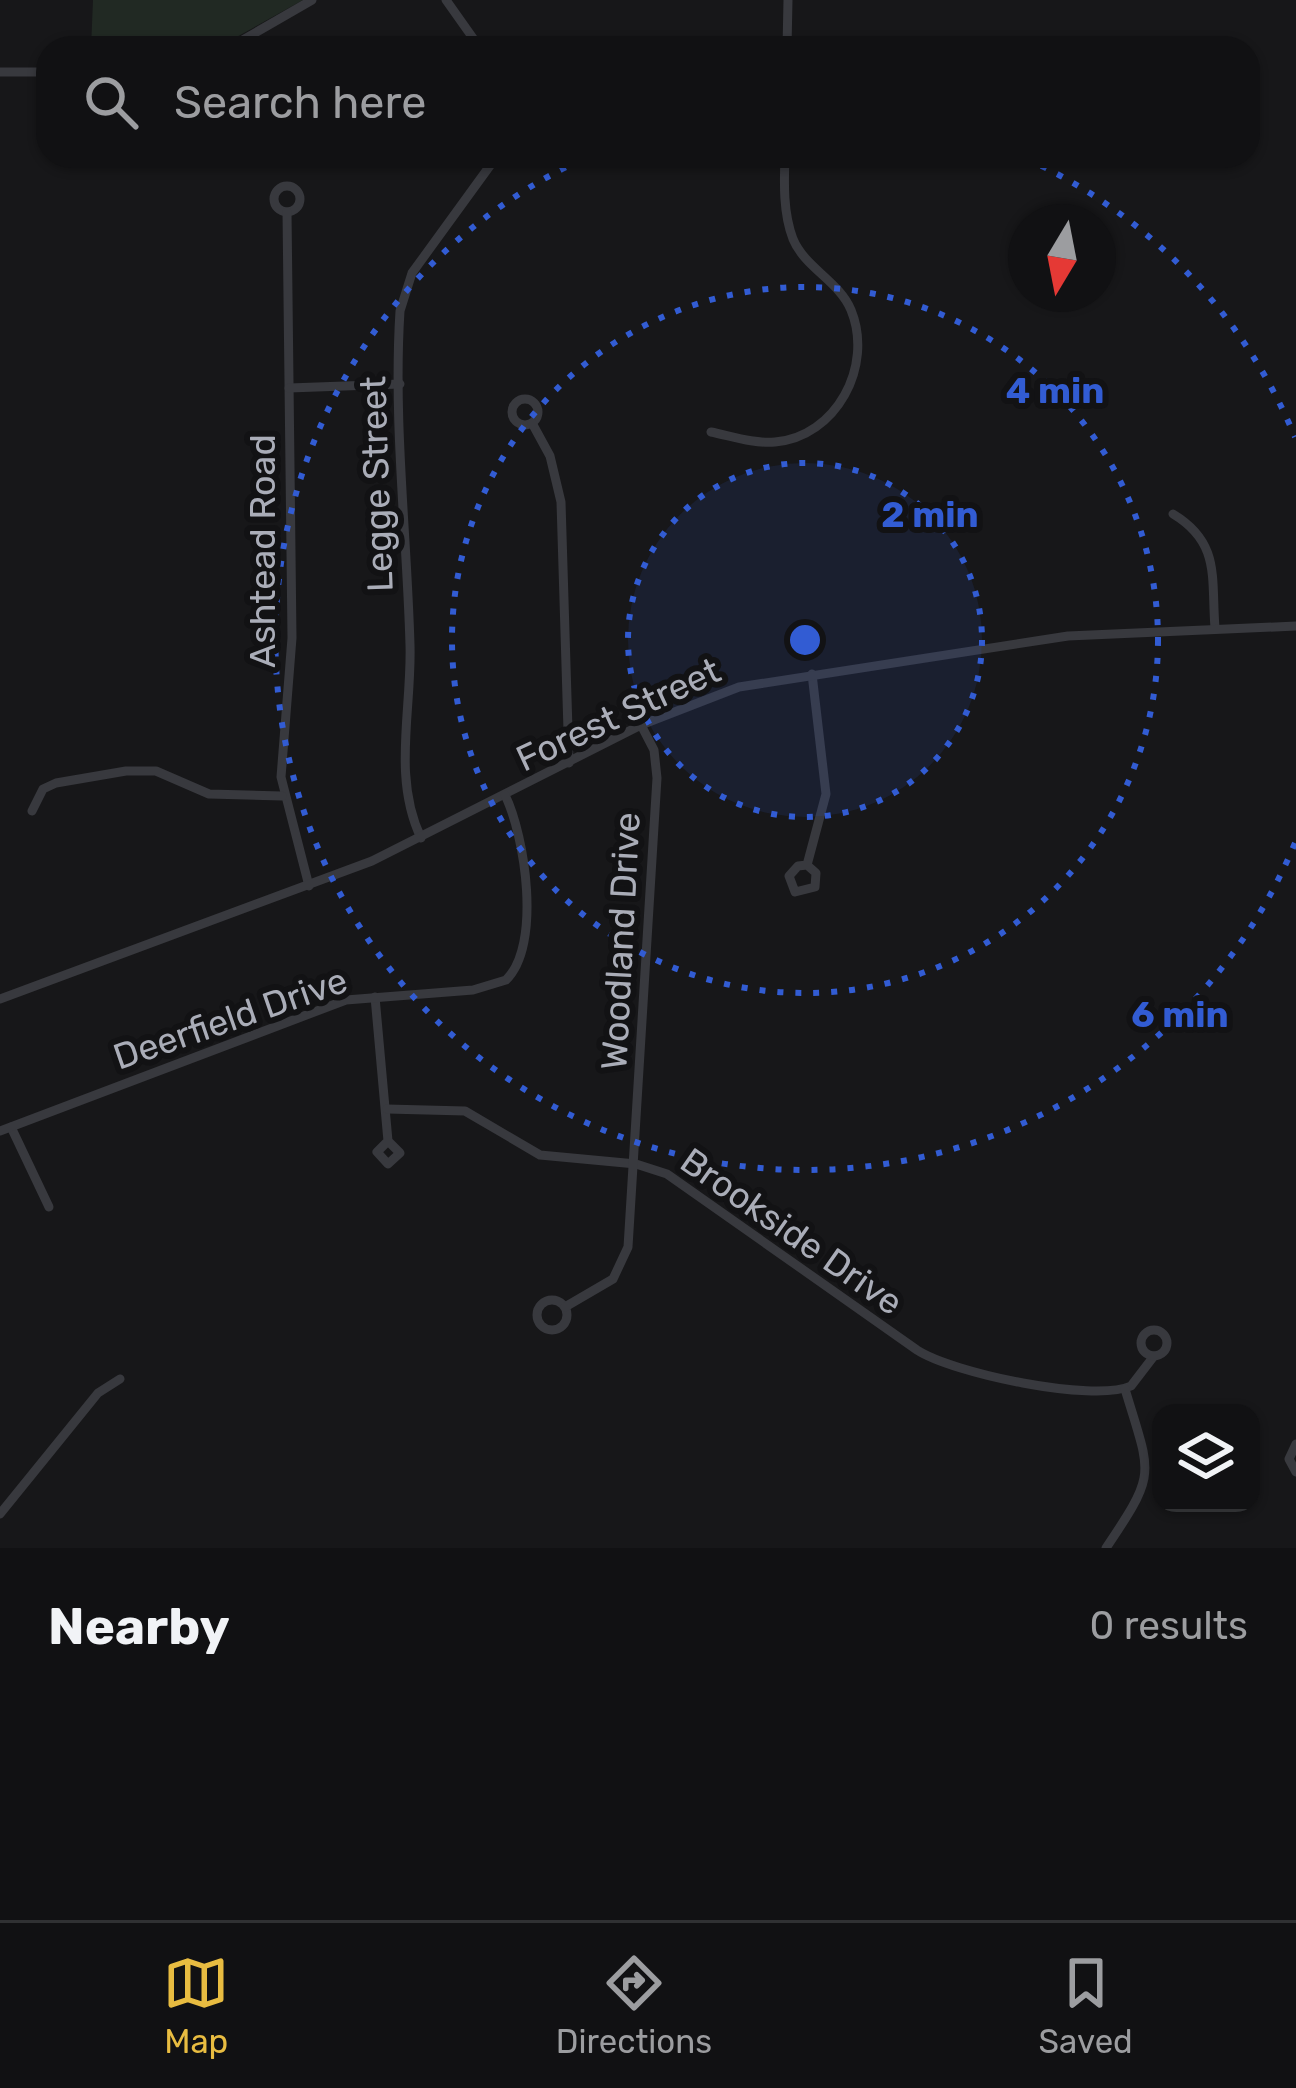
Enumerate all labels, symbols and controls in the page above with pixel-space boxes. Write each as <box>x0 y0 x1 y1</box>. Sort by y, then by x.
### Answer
search box <box>36 36 1260 168</box>
icon: search <box>78 69 144 135</box>
text: Search here <box>174 76 426 129</box>
north arrow <box>1008 204 1116 312</box>
text: 4 min <box>1006 369 1104 412</box>
street label: Legge Street <box>351 375 402 593</box>
street label: Ashtead Road <box>241 434 284 668</box>
text: 2 min <box>881 493 979 536</box>
centre of rings <box>784 619 826 661</box>
street label: Forest Street <box>509 648 727 780</box>
street label: Woodland Drive <box>592 811 649 1071</box>
street label: Deerfield Drive <box>108 958 353 1079</box>
text: 6 min <box>1131 993 1229 1036</box>
street label: Brookside Drive <box>672 1139 911 1324</box>
map controls <box>1152 1404 1260 1512</box>
button: layers <box>1152 1404 1260 1512</box>
text: Nearby <box>48 1596 230 1657</box>
text: 0 results <box>1089 1603 1248 1649</box>
tab: Map <box>163 1950 229 2061</box>
tab: Directions <box>556 1950 712 2061</box>
tab: Saved <box>1039 1950 1133 2061</box>

